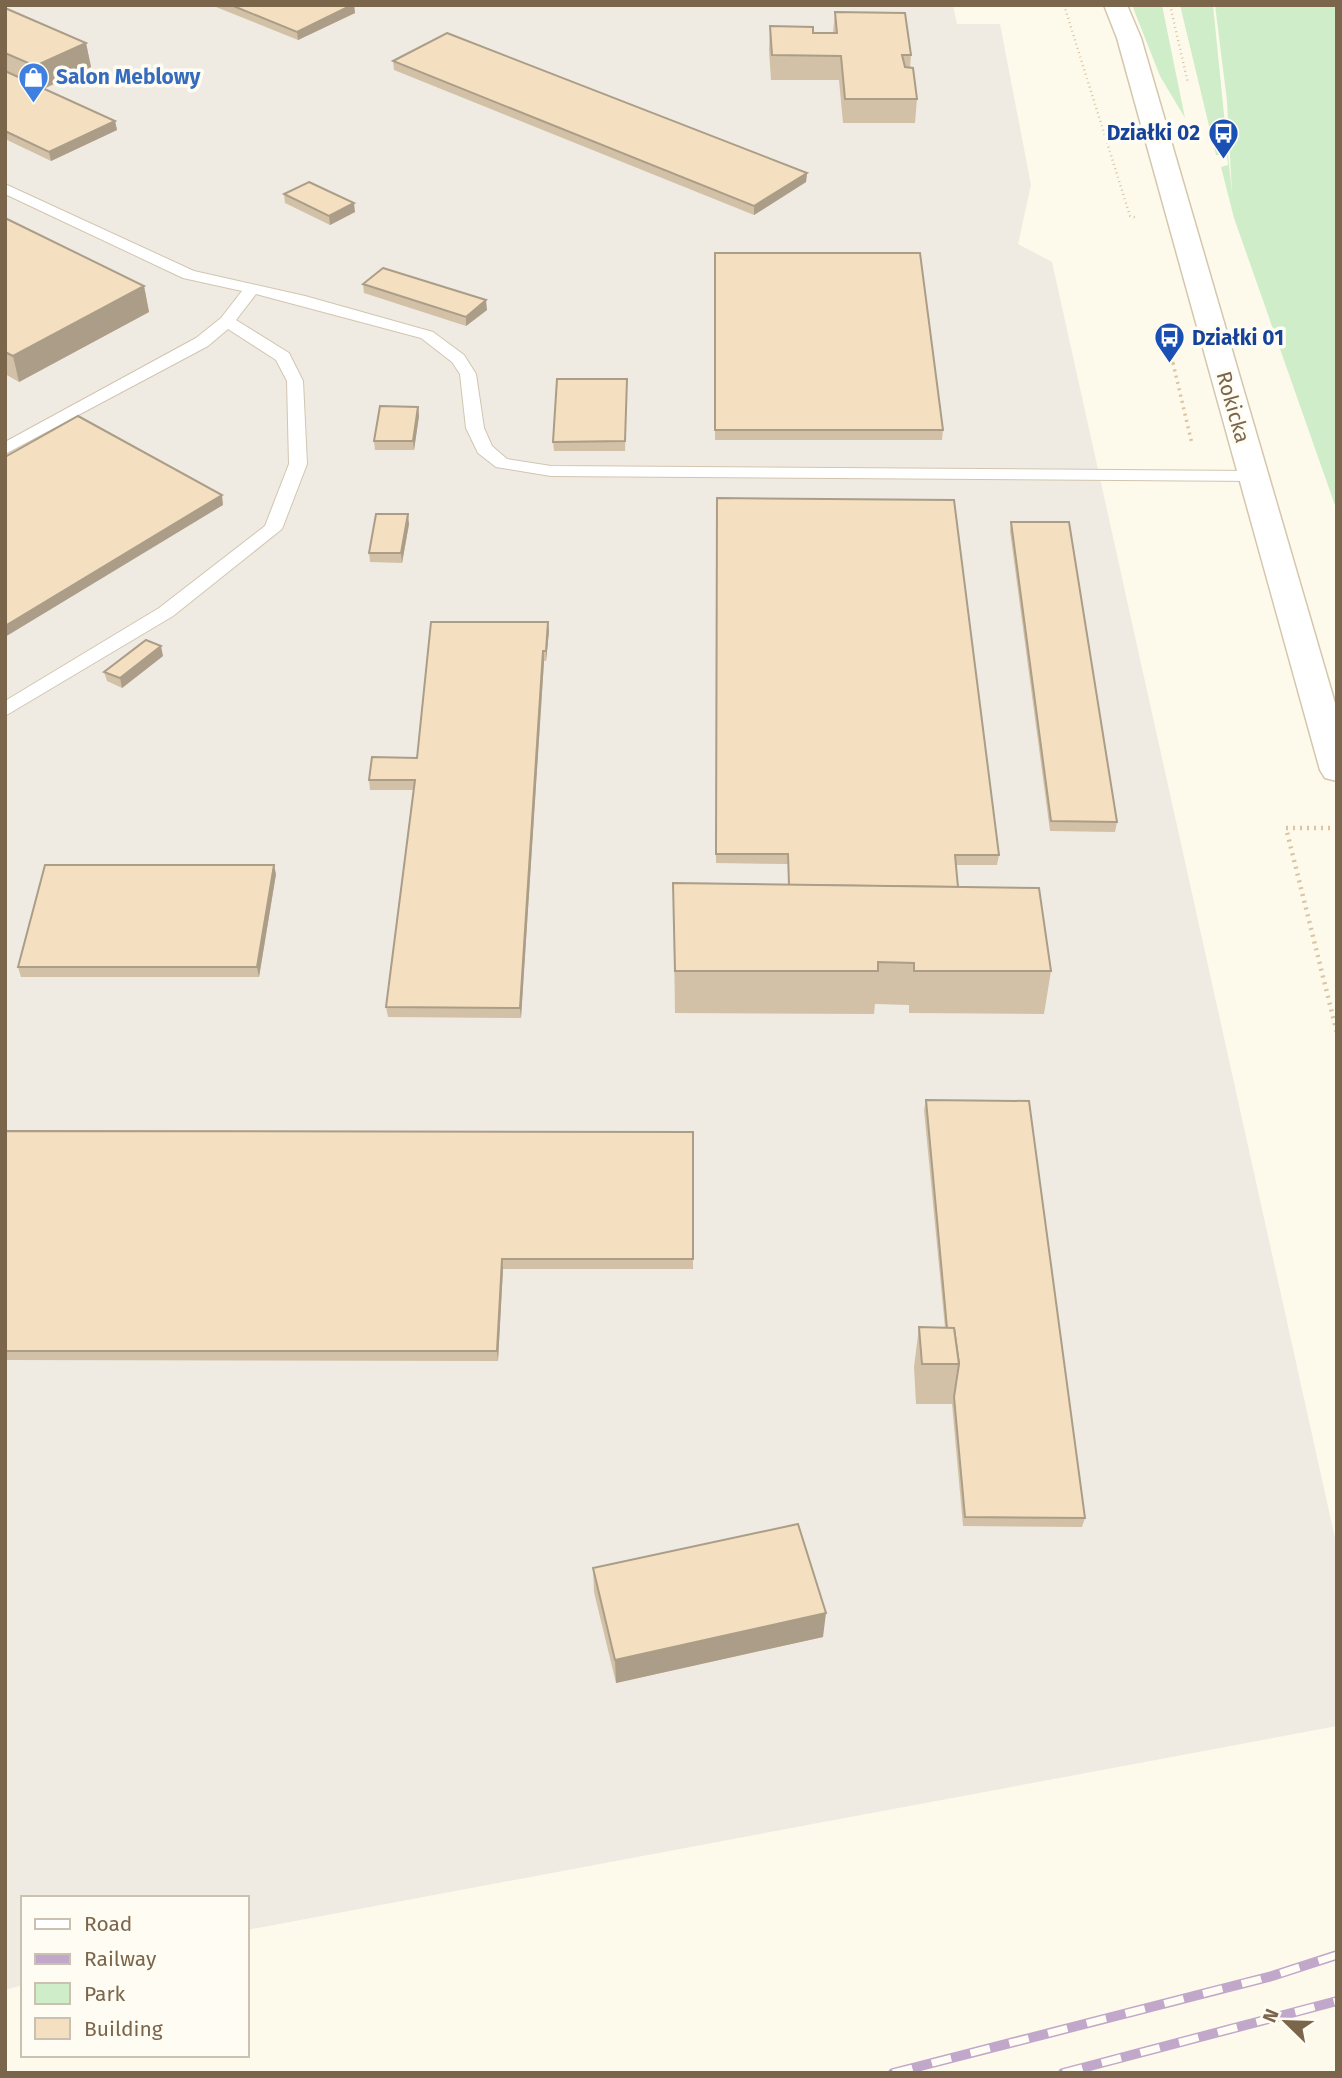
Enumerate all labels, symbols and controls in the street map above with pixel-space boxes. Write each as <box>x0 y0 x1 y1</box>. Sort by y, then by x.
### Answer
shop icon: Salon Meblowy <box>16 60 50 104</box>
place label: Salon Meblowy <box>56 64 201 90</box>
bus stop icon: Działki 02 <box>1206 116 1240 160</box>
place label: Działki 02 <box>1107 120 1200 146</box>
bus stop icon: Działki 01 <box>1152 321 1186 365</box>
place label: Działki 01 <box>1192 325 1284 351</box>
street label: Rokicka <box>1210 368 1256 446</box>
legend <box>21 1896 248 2057</box>
text: Road <box>84 1911 132 1937</box>
text: Railway <box>84 1946 157 1972</box>
text: Park <box>84 1981 126 2007</box>
north arrow <box>1251 1987 1321 2057</box>
text: N <box>1258 2005 1284 2026</box>
text: Building <box>84 2016 163 2042</box>

